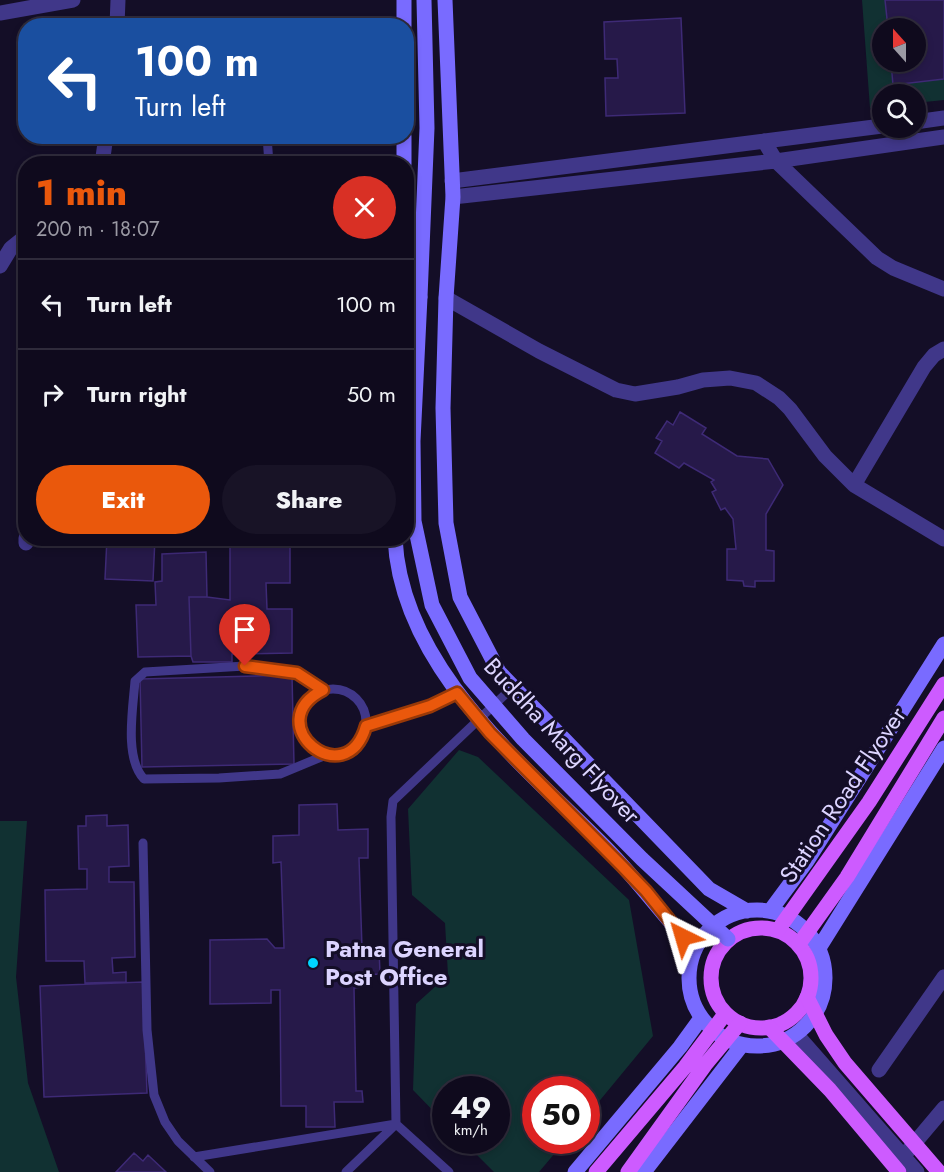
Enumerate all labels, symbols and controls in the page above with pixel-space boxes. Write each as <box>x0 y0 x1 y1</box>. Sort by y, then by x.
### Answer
north arrow <box>872 18 926 72</box>
map controls <box>872 18 926 138</box>
text: 100 m <box>135 31 259 92</box>
icon: left <box>36 42 114 120</box>
button: search <box>872 84 926 138</box>
text: Turn left <box>135 87 225 126</box>
text: 1 min <box>36 166 127 218</box>
button: close <box>333 176 396 239</box>
text: 200 m · 18:07 <box>36 215 159 244</box>
icon: left <box>36 288 69 321</box>
text: Turn left <box>87 288 172 320</box>
text: 100 m <box>336 288 396 320</box>
icon: right <box>36 378 69 411</box>
text: Turn right <box>87 378 187 410</box>
text: 50 m <box>347 378 396 410</box>
button: Exit <box>36 465 210 534</box>
button: Share <box>222 465 396 534</box>
pin <box>219 604 270 666</box>
icon: arrive <box>228 613 261 646</box>
street label: Buddha Marg Flyover <box>476 650 649 832</box>
street label: Station Road Flyover <box>771 699 915 890</box>
position arrow <box>651 905 715 969</box>
place label: Patna General Post Office <box>325 931 484 994</box>
marker: Patna General Post Office <box>306 956 320 970</box>
speed limit sign: 50 <box>522 1076 600 1154</box>
text: 49 <box>450 1086 492 1129</box>
text: km/h <box>454 1119 488 1141</box>

